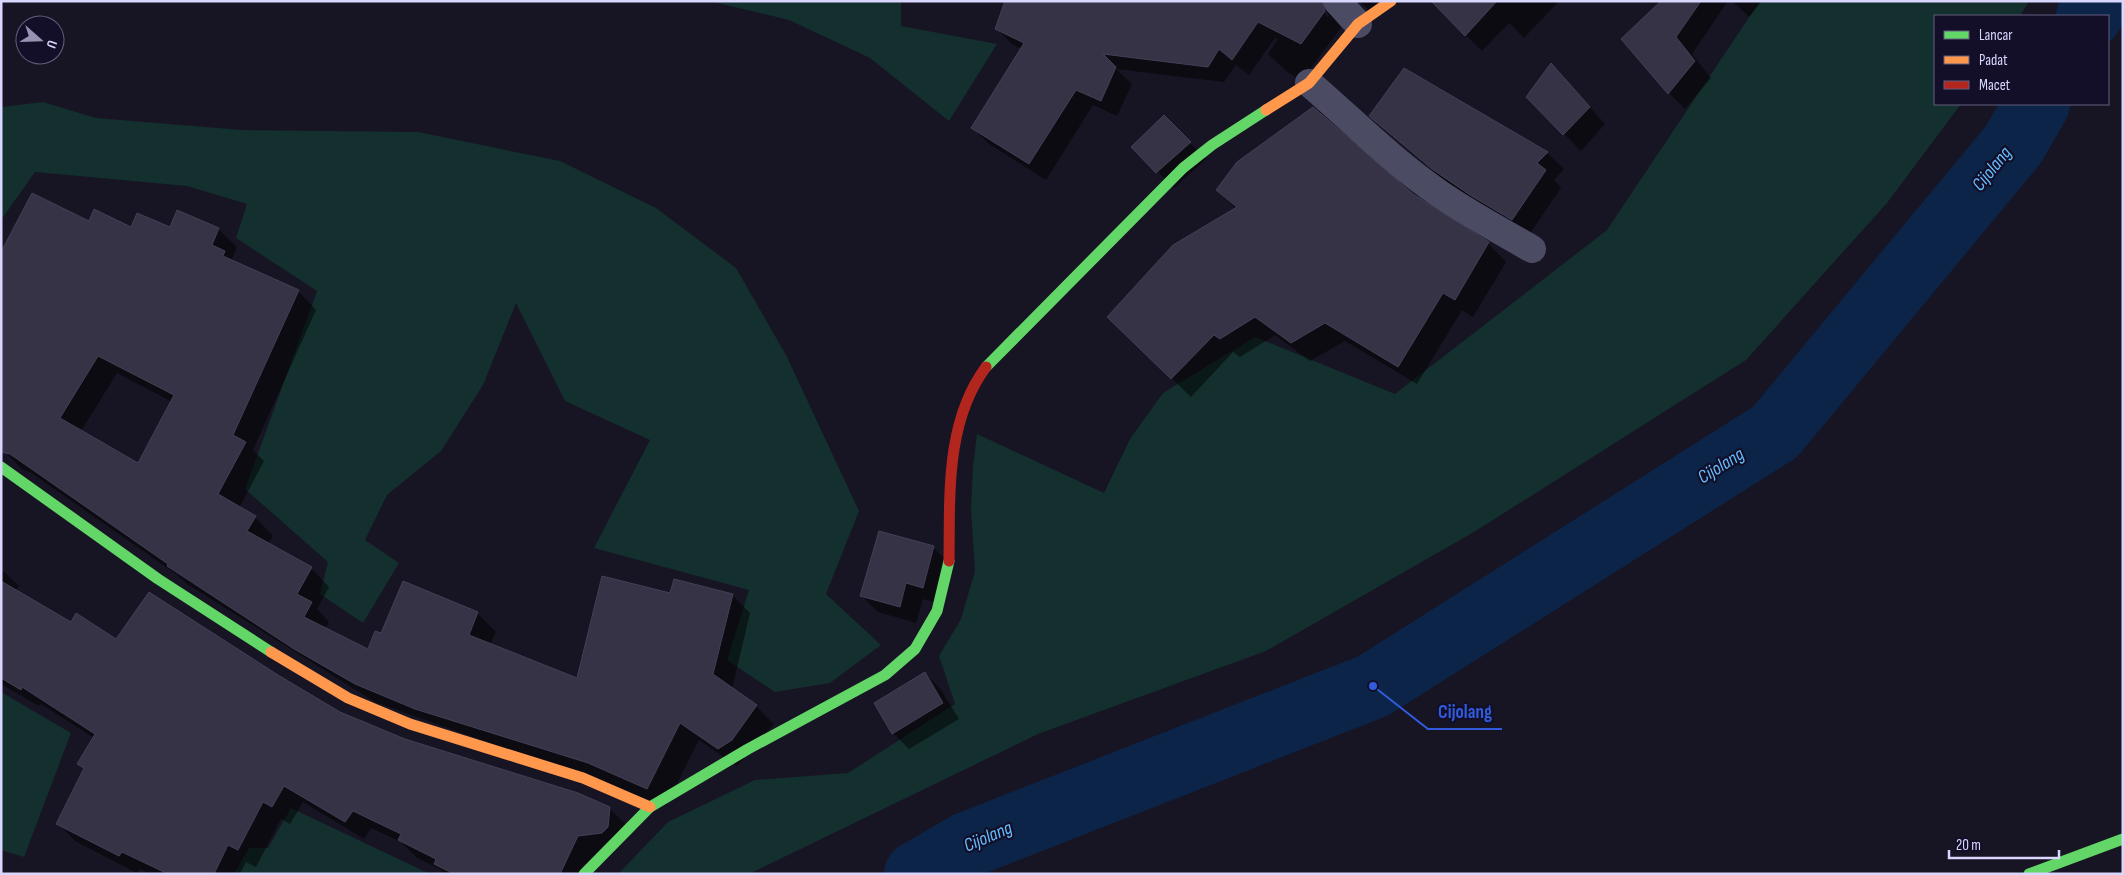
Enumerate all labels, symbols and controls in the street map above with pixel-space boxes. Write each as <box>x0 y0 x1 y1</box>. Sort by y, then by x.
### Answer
north arrow <box>15 15 65 65</box>
legend <box>1934 15 2109 105</box>
text: Lancar <box>1979 26 2013 45</box>
text: U <box>43 38 61 51</box>
text: Padat <box>1979 51 2008 70</box>
text: Macet <box>1979 76 2011 95</box>
water label: Cijolang <box>1967 142 2017 196</box>
water label: Cijolang <box>1694 443 1749 489</box>
callout: Cijolang <box>1428 695 1502 729</box>
text: Cijolang <box>1438 701 1492 724</box>
water label: Cijolang <box>960 816 1016 857</box>
scale bar <box>1949 828 2059 860</box>
text: 20 m <box>1956 836 1981 855</box>

